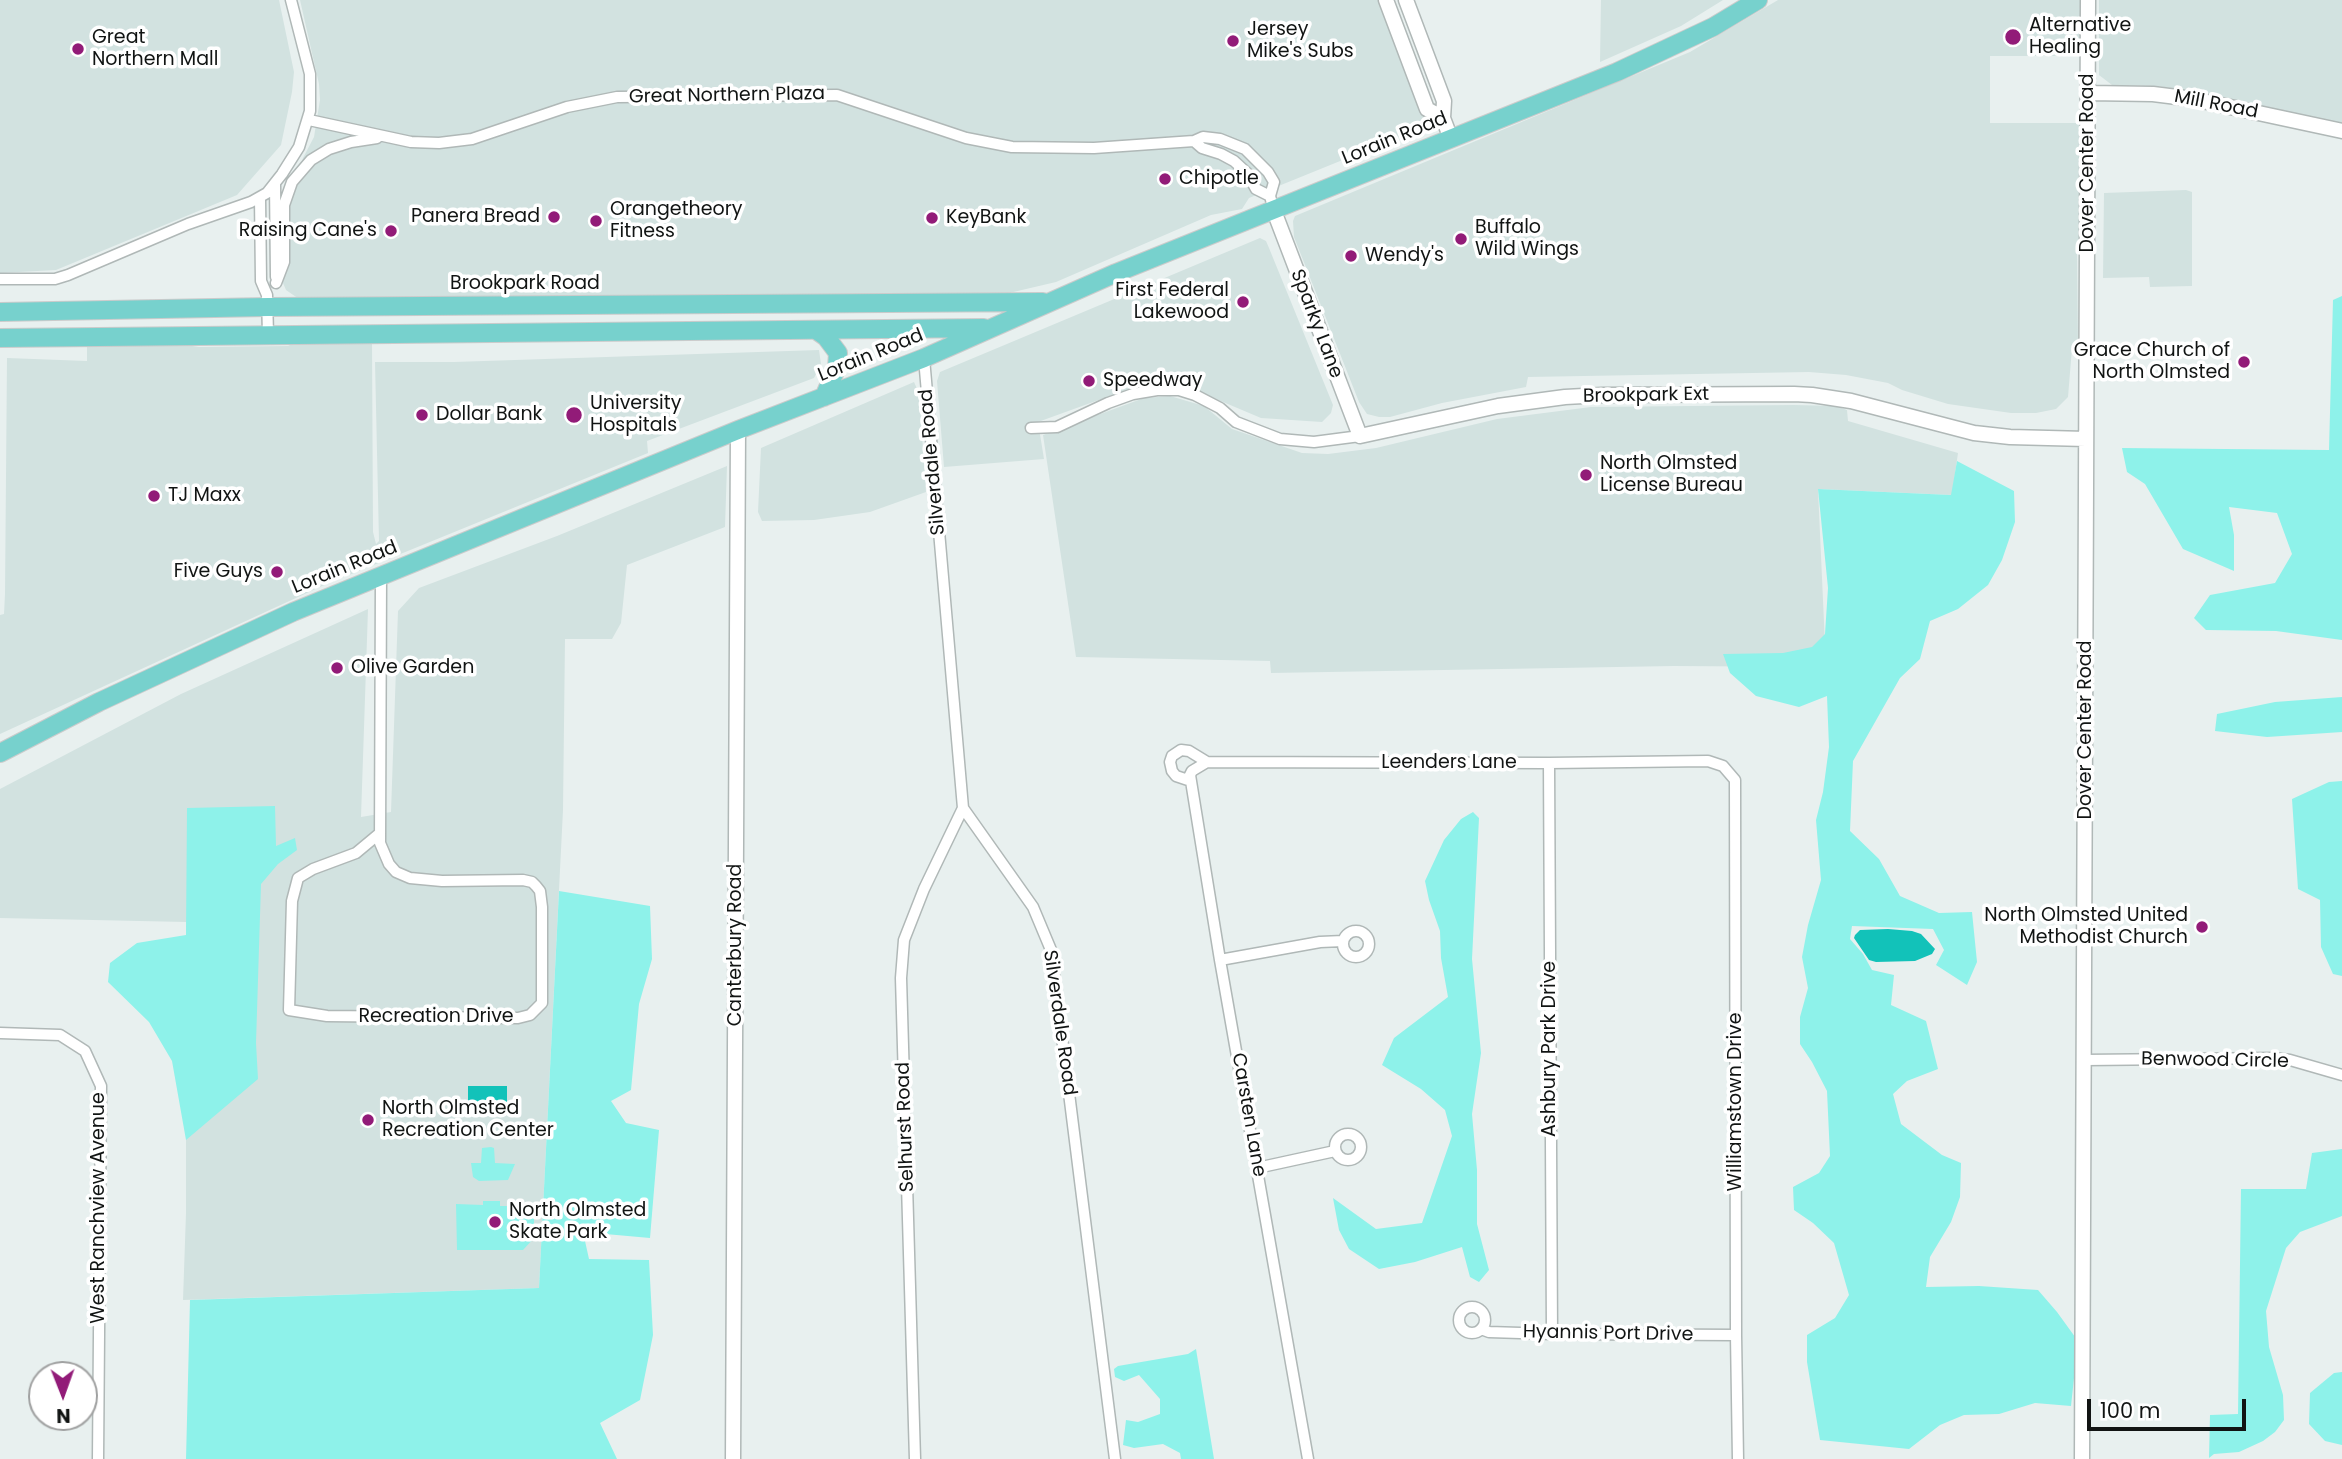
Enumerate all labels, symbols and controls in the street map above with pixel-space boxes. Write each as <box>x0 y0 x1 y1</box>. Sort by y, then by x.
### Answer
place label: Alternative Healing <box>2029 15 2131 59</box>
place label: Jersey Mike's Subs <box>1247 19 1354 63</box>
place label: Great Northern Mall <box>92 27 218 71</box>
marker: Alternative Healing <box>2003 27 2023 47</box>
marker: Jersey Mike's Subs <box>1225 33 1241 49</box>
marker: Great Northern Mall <box>70 41 86 57</box>
street label: Dover Center Road <box>2077 73 2099 253</box>
street label: Great Northern Plaza <box>629 83 825 109</box>
street label: Mill Road <box>2172 86 2260 124</box>
street label: Lorain Road <box>1339 108 1451 170</box>
place label: Chipotle <box>1179 168 1259 190</box>
marker: Chipotle <box>1157 171 1173 187</box>
place label: Orangetheory Fitness <box>610 199 742 243</box>
place label: Panera Bread <box>411 206 540 228</box>
place label: KeyBank <box>946 207 1026 229</box>
marker: Panera Bread <box>546 209 562 225</box>
marker: KeyBank <box>924 210 940 226</box>
marker: Orangetheory Fitness <box>588 213 604 229</box>
place label: Buffalo Wild Wings <box>1475 217 1579 261</box>
place label: Raising Cane's <box>239 220 377 242</box>
marker: Raising Cane's <box>383 223 399 239</box>
marker: Buffalo Wild Wings <box>1453 231 1469 247</box>
place label: Wendy's <box>1365 245 1444 267</box>
marker: Wendy's <box>1343 248 1359 264</box>
street label: Sparky Lane <box>1285 266 1347 382</box>
street label: Brookpark Road <box>450 273 600 295</box>
place label: First Federal Lakewood <box>1115 280 1229 324</box>
marker: First Federal Lakewood <box>1235 294 1251 310</box>
street label: Lorain Road <box>815 325 927 387</box>
place label: Grace Church of North Olmsted <box>2074 340 2230 384</box>
marker: Grace Church of North Olmsted <box>2236 354 2252 370</box>
place label: Speedway <box>1103 370 1203 392</box>
marker: Speedway <box>1081 373 1097 389</box>
street label: Brookpark Ext <box>1583 384 1709 408</box>
street label: Silverdale Road <box>915 388 951 536</box>
place label: University Hospitals <box>590 393 681 437</box>
place label: Dollar Bank <box>436 404 542 426</box>
marker: University Hospitals <box>564 405 584 425</box>
marker: Dollar Bank <box>414 407 430 423</box>
place label: North Olmsted License Bureau <box>1600 453 1743 497</box>
marker: North Olmsted License Bureau <box>1578 467 1594 483</box>
place label: TJ Maxx <box>168 485 241 507</box>
marker: TJ Maxx <box>146 488 162 504</box>
street label: Lorain Road <box>289 537 401 599</box>
place label: Five Guys <box>174 561 263 583</box>
marker: Five Guys <box>269 564 285 580</box>
street label: Dover Center Road <box>2075 640 2097 820</box>
place label: Olive Garden <box>351 657 474 679</box>
marker: Olive Garden <box>329 660 345 676</box>
street label: Leenders Lane <box>1381 752 1517 774</box>
street label: Canterbury Road <box>725 864 747 1026</box>
place label: North Olmsted United Methodist Church <box>1984 905 2188 949</box>
marker: North Olmsted United Methodist Church <box>2194 919 2210 935</box>
street label: Silverdale Road <box>1038 949 1080 1097</box>
street label: Ashbury Park Drive <box>1539 961 1561 1137</box>
street label: Recreation Drive <box>358 1006 514 1028</box>
street label: Williamstown Drive <box>1725 1012 1747 1192</box>
street label: Benwood Circle <box>2141 1048 2289 1074</box>
street label: Carsten Lane <box>1226 1051 1270 1179</box>
street label: Selhurst Road <box>892 1061 920 1193</box>
street label: West Ranchview Avenue <box>88 1092 110 1324</box>
place label: North Olmsted Recreation Center <box>382 1098 554 1142</box>
marker: North Olmsted Recreation Center <box>360 1112 376 1128</box>
place label: North Olmsted Skate Park <box>509 1200 646 1244</box>
marker: North Olmsted Skate Park <box>487 1214 503 1230</box>
street label: Hyannis Port Drive <box>1523 1321 1693 1347</box>
north arrow <box>28 1361 98 1431</box>
scale bar <box>2090 1386 2249 1430</box>
text: 100 m <box>2100 1396 2160 1425</box>
text: N <box>56 1402 71 1429</box>

